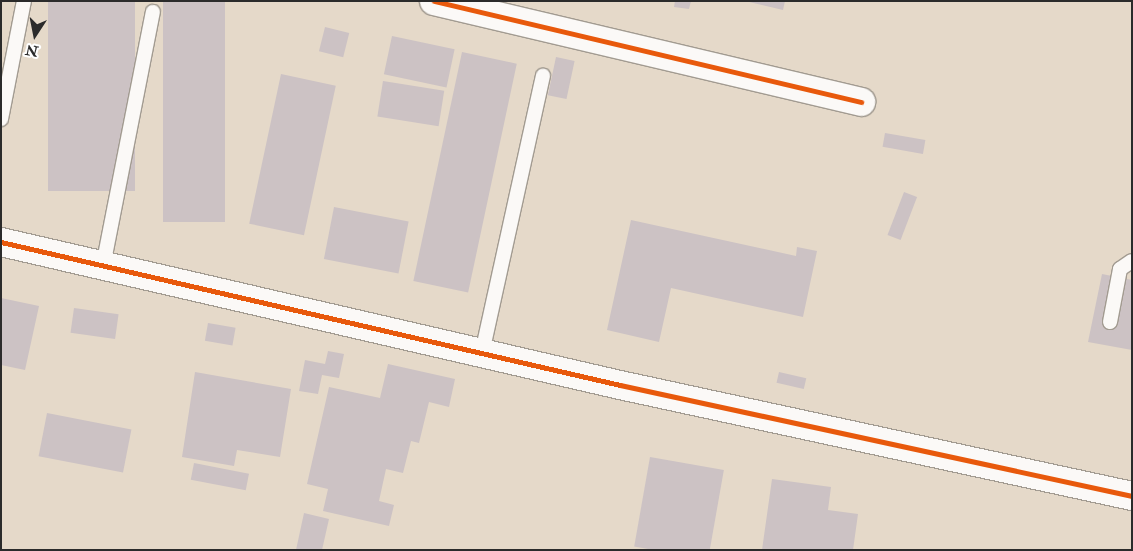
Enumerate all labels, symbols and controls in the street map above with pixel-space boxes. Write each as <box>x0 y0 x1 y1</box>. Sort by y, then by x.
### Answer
north arrow <box>10 10 60 60</box>
text: N <box>24 41 40 60</box>

